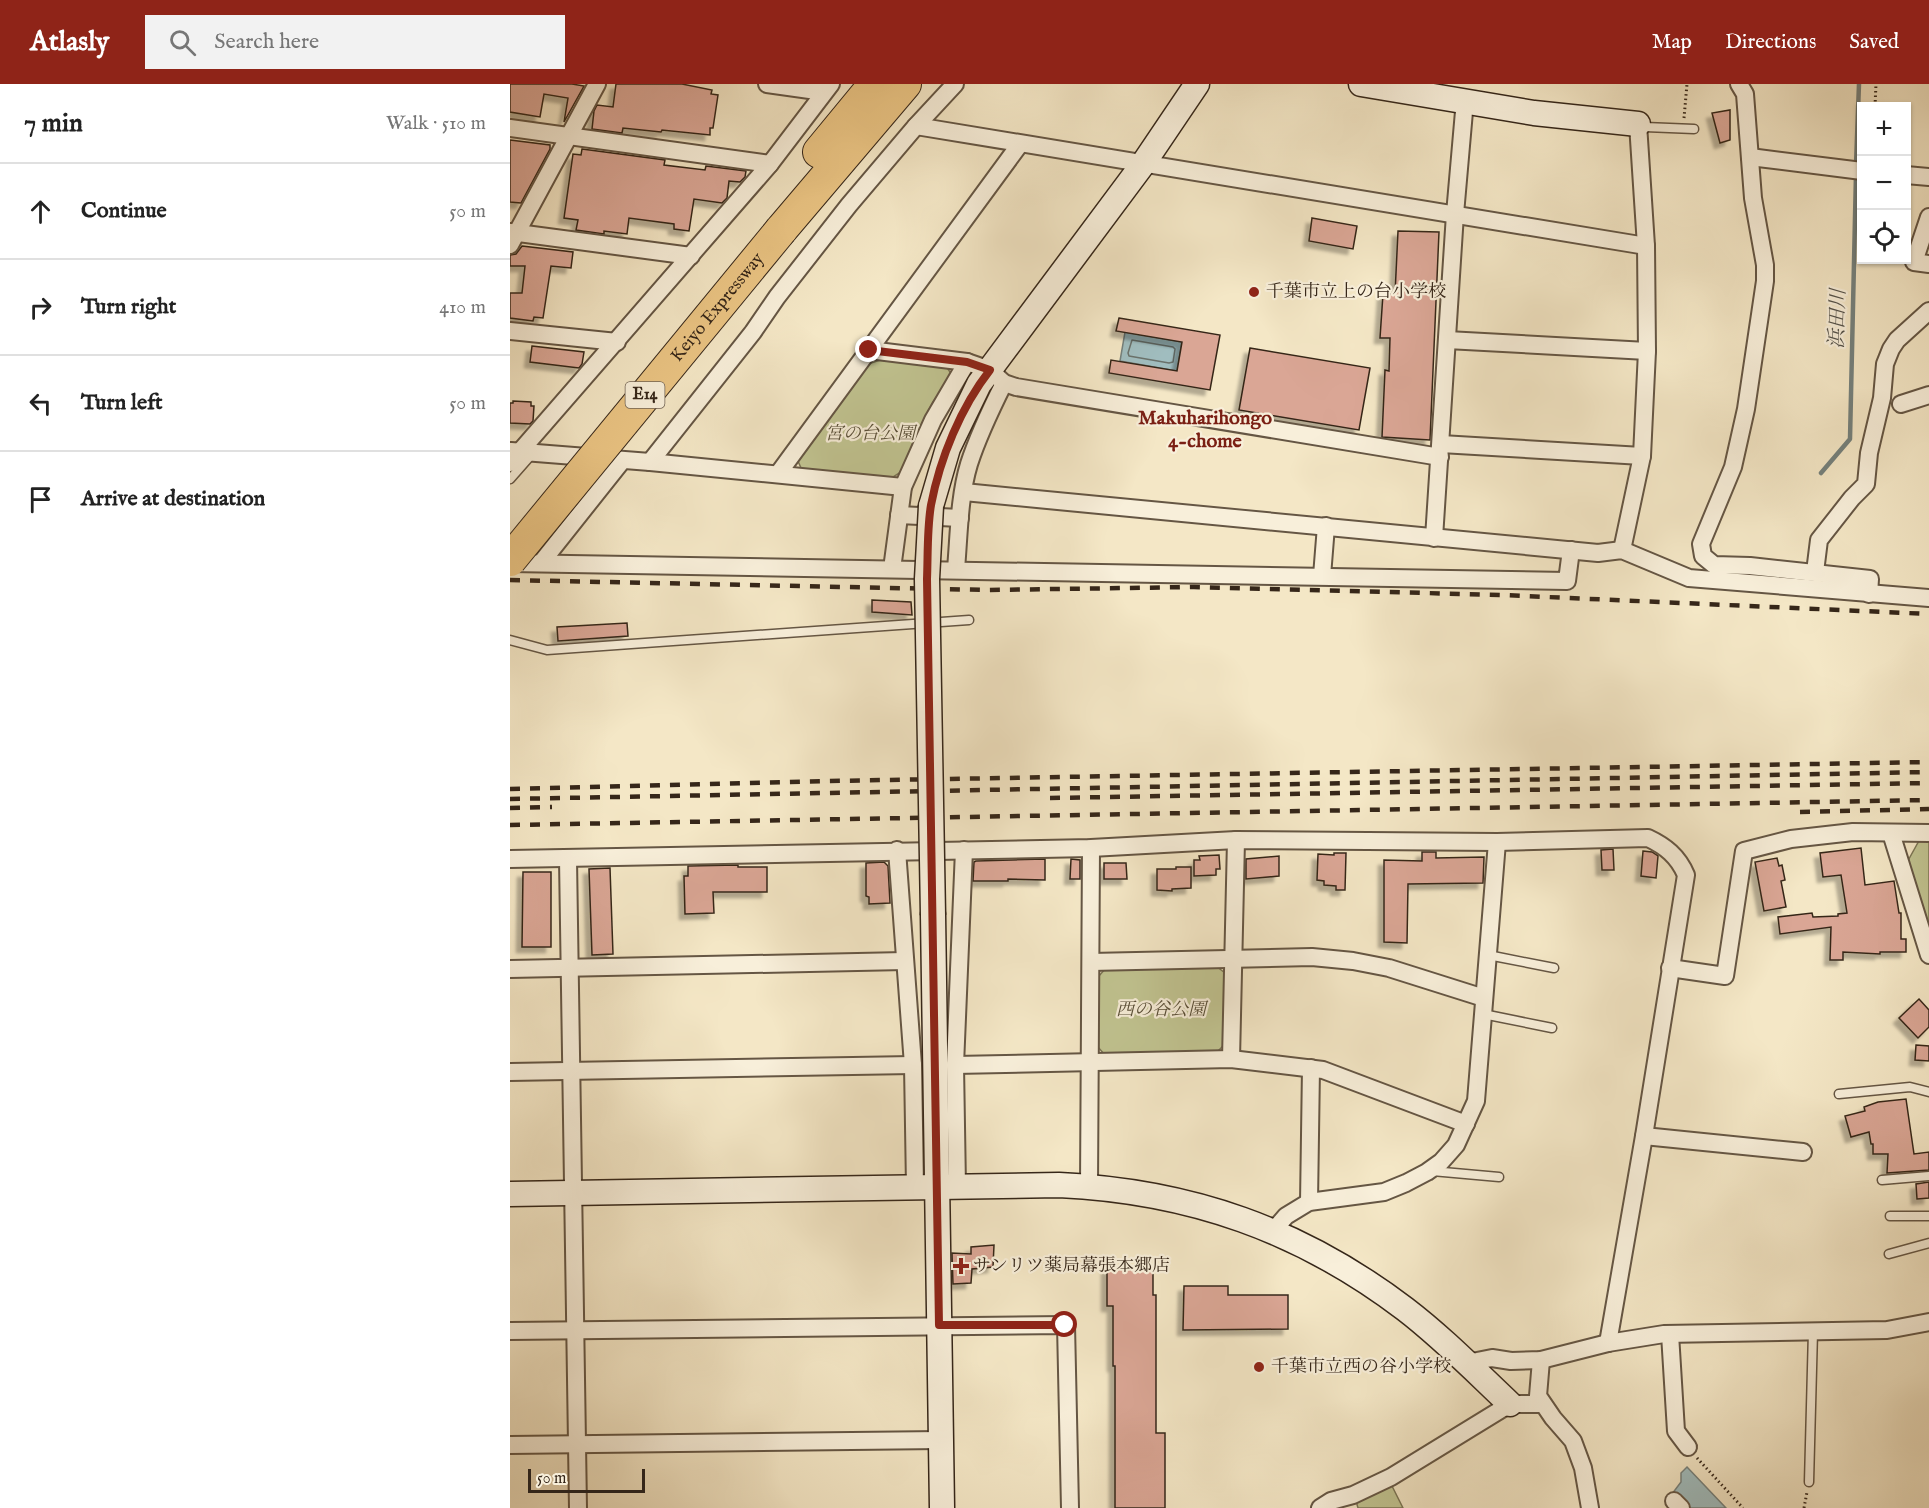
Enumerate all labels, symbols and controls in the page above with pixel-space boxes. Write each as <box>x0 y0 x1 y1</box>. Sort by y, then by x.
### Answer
search box <box>145 15 565 69</box>
text: Atlasly <box>30 25 109 60</box>
icon: search <box>166 26 199 59</box>
text: Search here <box>214 28 319 56</box>
text: Map <box>1652 29 1692 56</box>
text: Directions <box>1725 29 1816 56</box>
text: Saved <box>1849 29 1899 56</box>
map controls <box>1857 102 1911 264</box>
button: + <box>1857 102 1911 156</box>
text: 7 min <box>24 107 83 140</box>
text: Walk · 510 m <box>386 111 486 136</box>
button: − <box>1857 156 1911 210</box>
icon: ahead <box>24 195 57 228</box>
text: Continue <box>81 197 167 225</box>
text: 50 m <box>449 199 486 224</box>
button: locate <box>1857 210 1911 264</box>
street label: Keiyo Expressway <box>666 248 769 367</box>
place label: 千葉市立上の台小学校 <box>1266 281 1446 304</box>
marker: 千葉市立上の台小学校 <box>1247 285 1261 299</box>
water label: 浜田川 <box>1824 287 1852 349</box>
icon: right <box>24 291 57 324</box>
text: Turn right <box>81 293 176 321</box>
text: 410 m <box>439 295 486 320</box>
route end <box>855 336 881 362</box>
road number: E14 <box>626 382 664 408</box>
icon: left <box>24 387 57 420</box>
text: Turn left <box>81 389 163 417</box>
text: 50 m <box>449 391 486 416</box>
district label: Makuharihongo 4-chome <box>1138 406 1272 454</box>
park label: 宮の台公園 <box>825 423 918 446</box>
icon: arrive <box>24 483 57 516</box>
text: Arrive at destination <box>81 485 265 513</box>
park label: 西の谷公園 <box>1116 999 1209 1022</box>
place label: サンリツ薬局幕張本郷店 <box>973 1255 1170 1278</box>
marker: サンリツ薬局幕張本郷店 <box>954 1259 968 1273</box>
route start <box>1051 1311 1077 1337</box>
place label: 千葉市立西の谷小学校 <box>1271 1356 1451 1379</box>
marker: 千葉市立西の谷小学校 <box>1252 1360 1266 1374</box>
scale bar <box>528 1466 645 1494</box>
text: 50 m <box>537 1469 566 1489</box>

